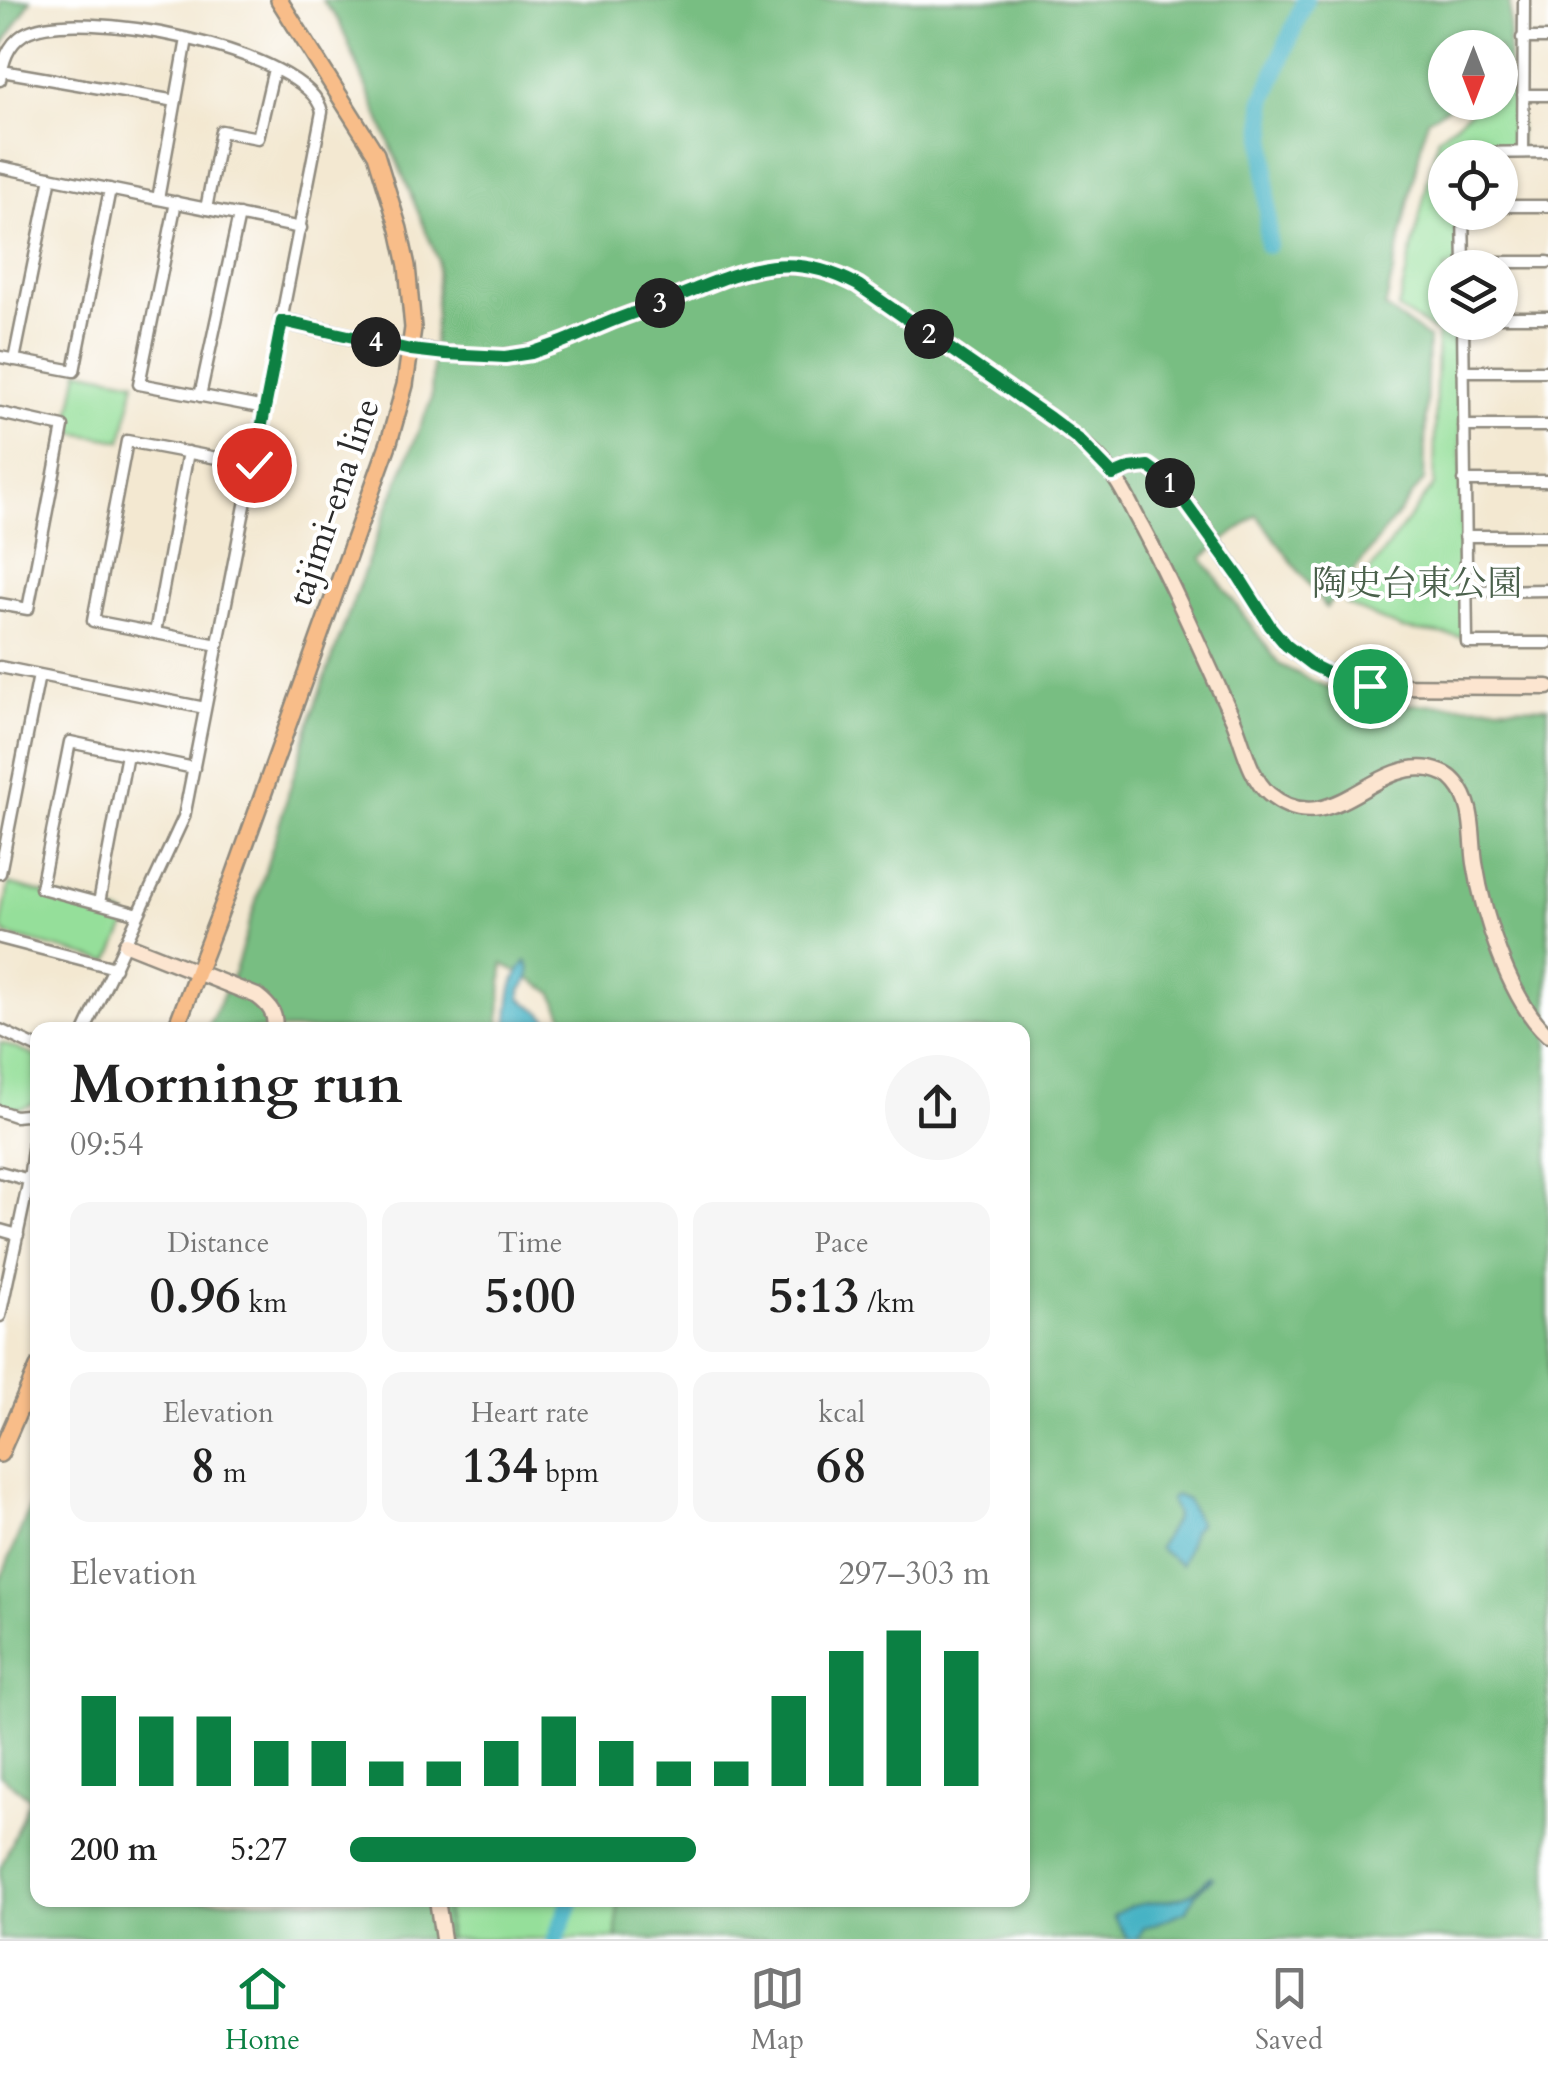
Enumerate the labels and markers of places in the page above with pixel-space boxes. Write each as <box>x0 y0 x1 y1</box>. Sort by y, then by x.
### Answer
pin: 3 <box>635 278 685 328</box>
pin: 2 <box>904 309 954 359</box>
pin: 4 <box>351 317 401 367</box>
pin <box>212 423 297 508</box>
pin: 1 <box>1145 458 1195 508</box>
pin <box>1328 644 1413 729</box>

